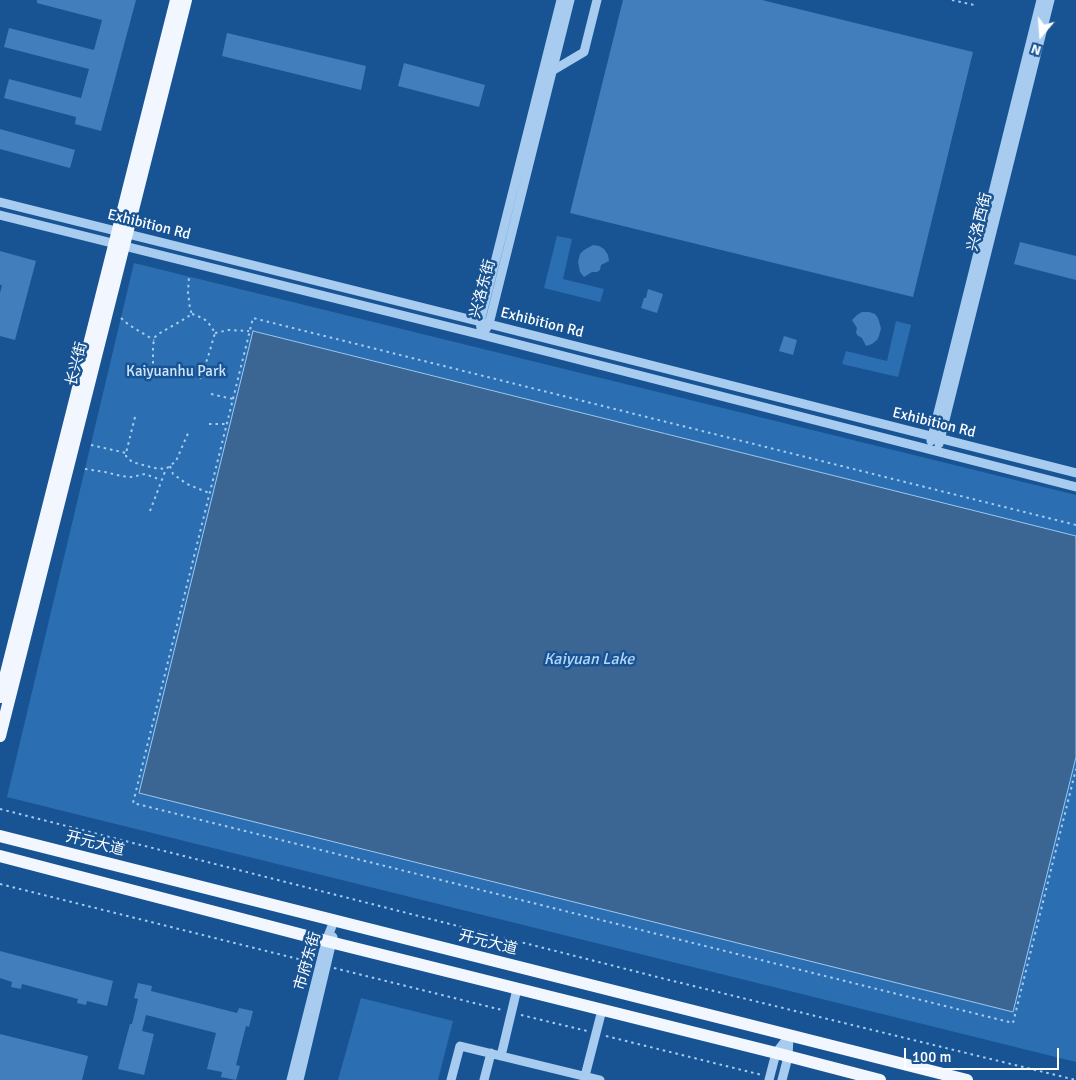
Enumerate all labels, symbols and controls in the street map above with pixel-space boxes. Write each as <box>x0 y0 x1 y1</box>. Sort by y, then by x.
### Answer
north arrow <box>1016 10 1066 60</box>
text: N <box>1029 40 1043 59</box>
street label: 兴洛西街 <box>964 191 996 253</box>
street label: Exhibition Rd <box>106 206 192 244</box>
street label: 兴洛东街 <box>467 258 499 320</box>
street label: Exhibition Rd <box>499 304 585 342</box>
street label: 长兴街 <box>63 340 91 388</box>
park label: Kaiyuanhu Park <box>126 363 226 381</box>
street label: Exhibition Rd <box>891 404 977 442</box>
water label: Kaiyuan Lake <box>544 650 634 670</box>
street label: 开元大道 <box>64 828 126 860</box>
street label: 开元大道 <box>457 927 519 959</box>
street label: 市府东街 <box>291 930 325 992</box>
scale bar <box>906 1038 1061 1070</box>
text: 100 m <box>912 1048 952 1066</box>

